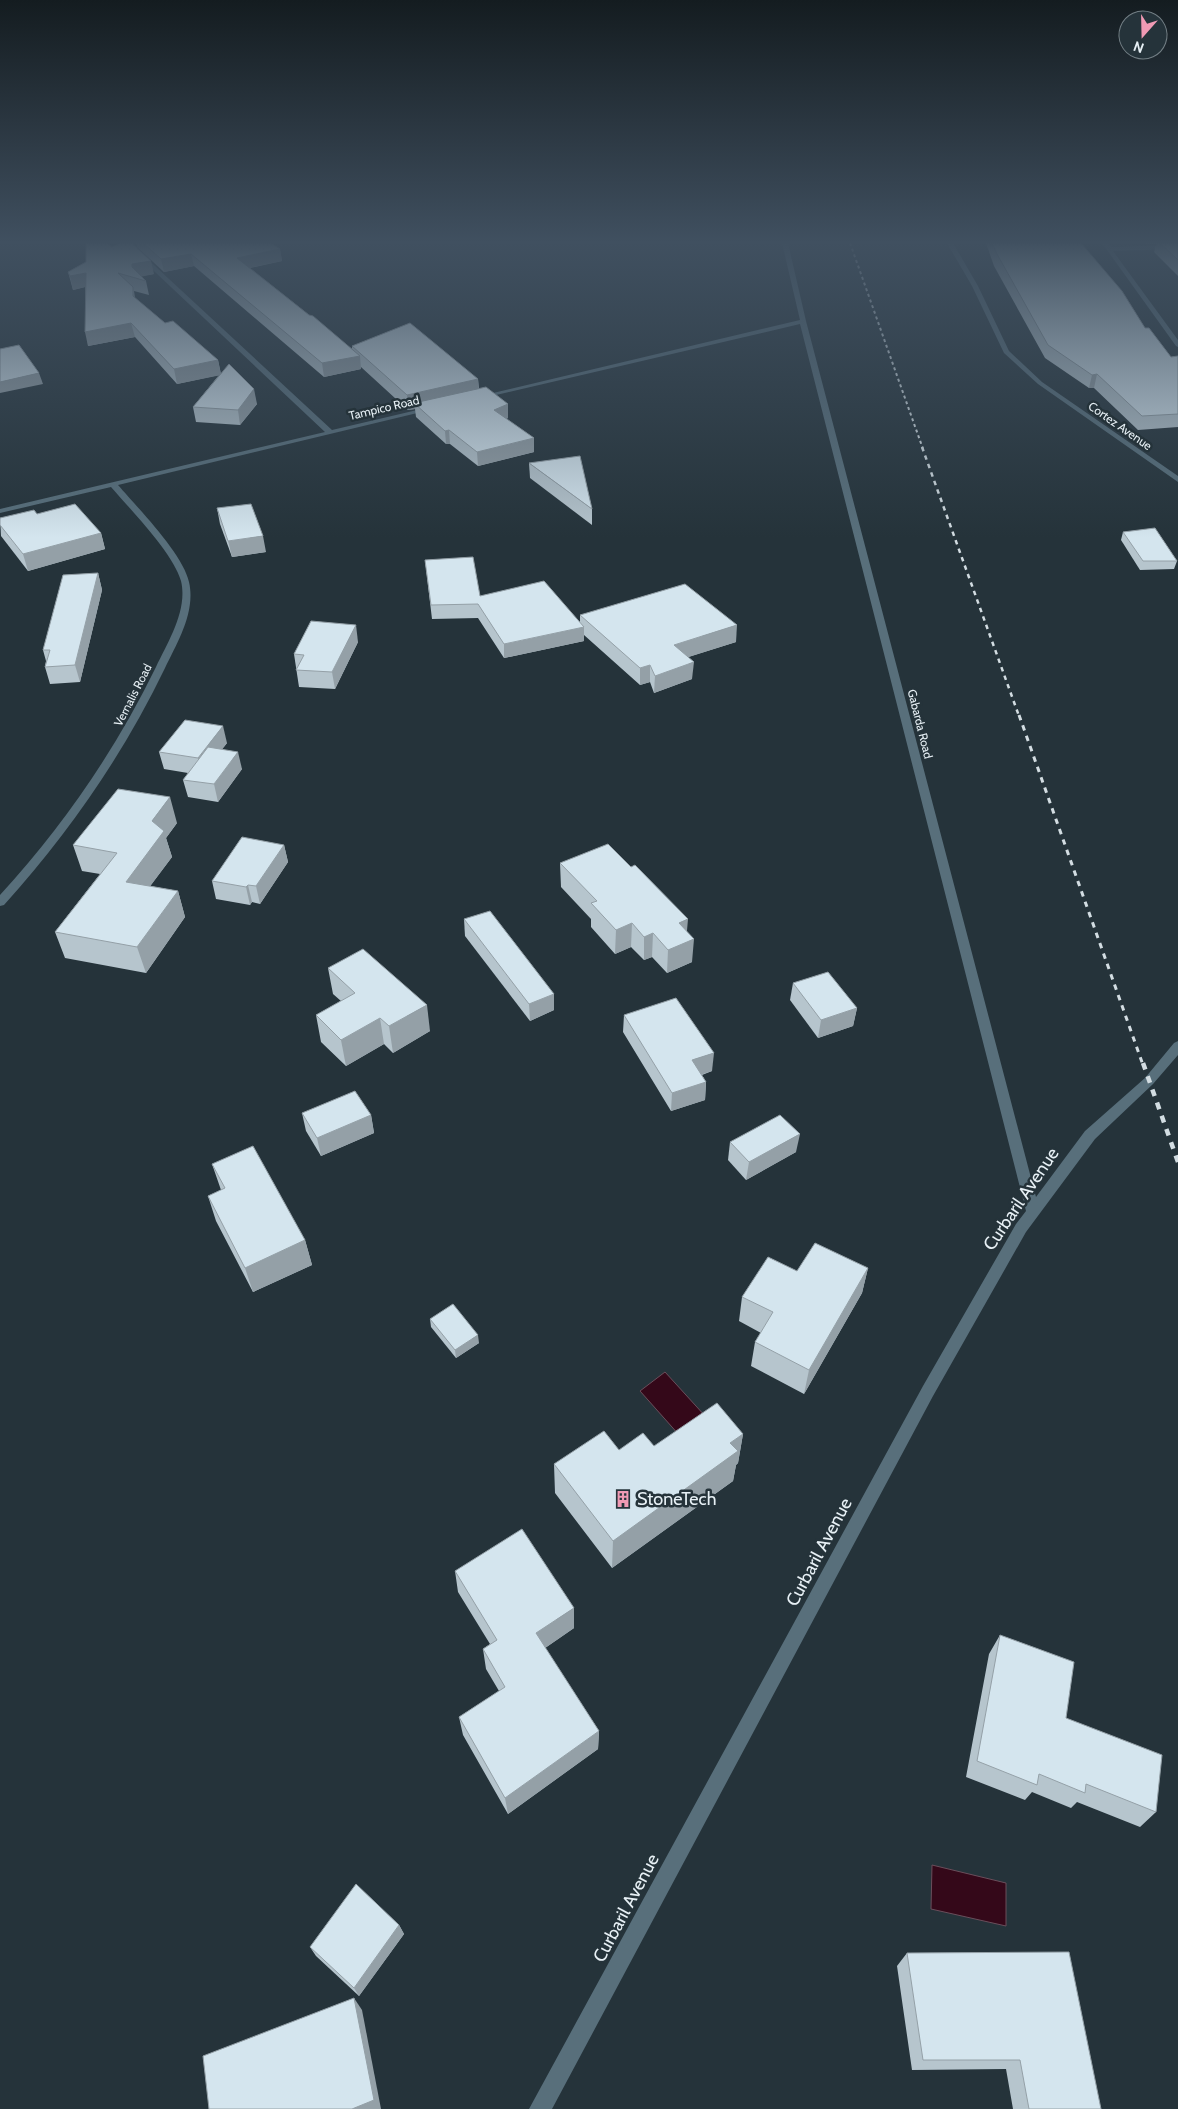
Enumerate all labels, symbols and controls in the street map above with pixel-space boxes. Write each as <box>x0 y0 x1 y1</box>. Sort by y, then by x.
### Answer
north arrow <box>1118 10 1168 60</box>
text: N <box>1131 37 1146 57</box>
street label: Tampico Road <box>347 392 421 423</box>
street label: Cortez Avenue <box>1086 398 1155 453</box>
street label: Vernalis Road <box>110 661 155 729</box>
street label: Gabarda Road <box>905 688 936 760</box>
street label: Curbaril Avenue <box>978 1143 1064 1255</box>
place label: StoneTech <box>637 1488 717 1510</box>
building icon: StoneTech <box>613 1489 633 1509</box>
street label: Curbaril Avenue <box>781 1494 857 1610</box>
street label: Curbaril Avenue <box>588 1850 664 1966</box>

